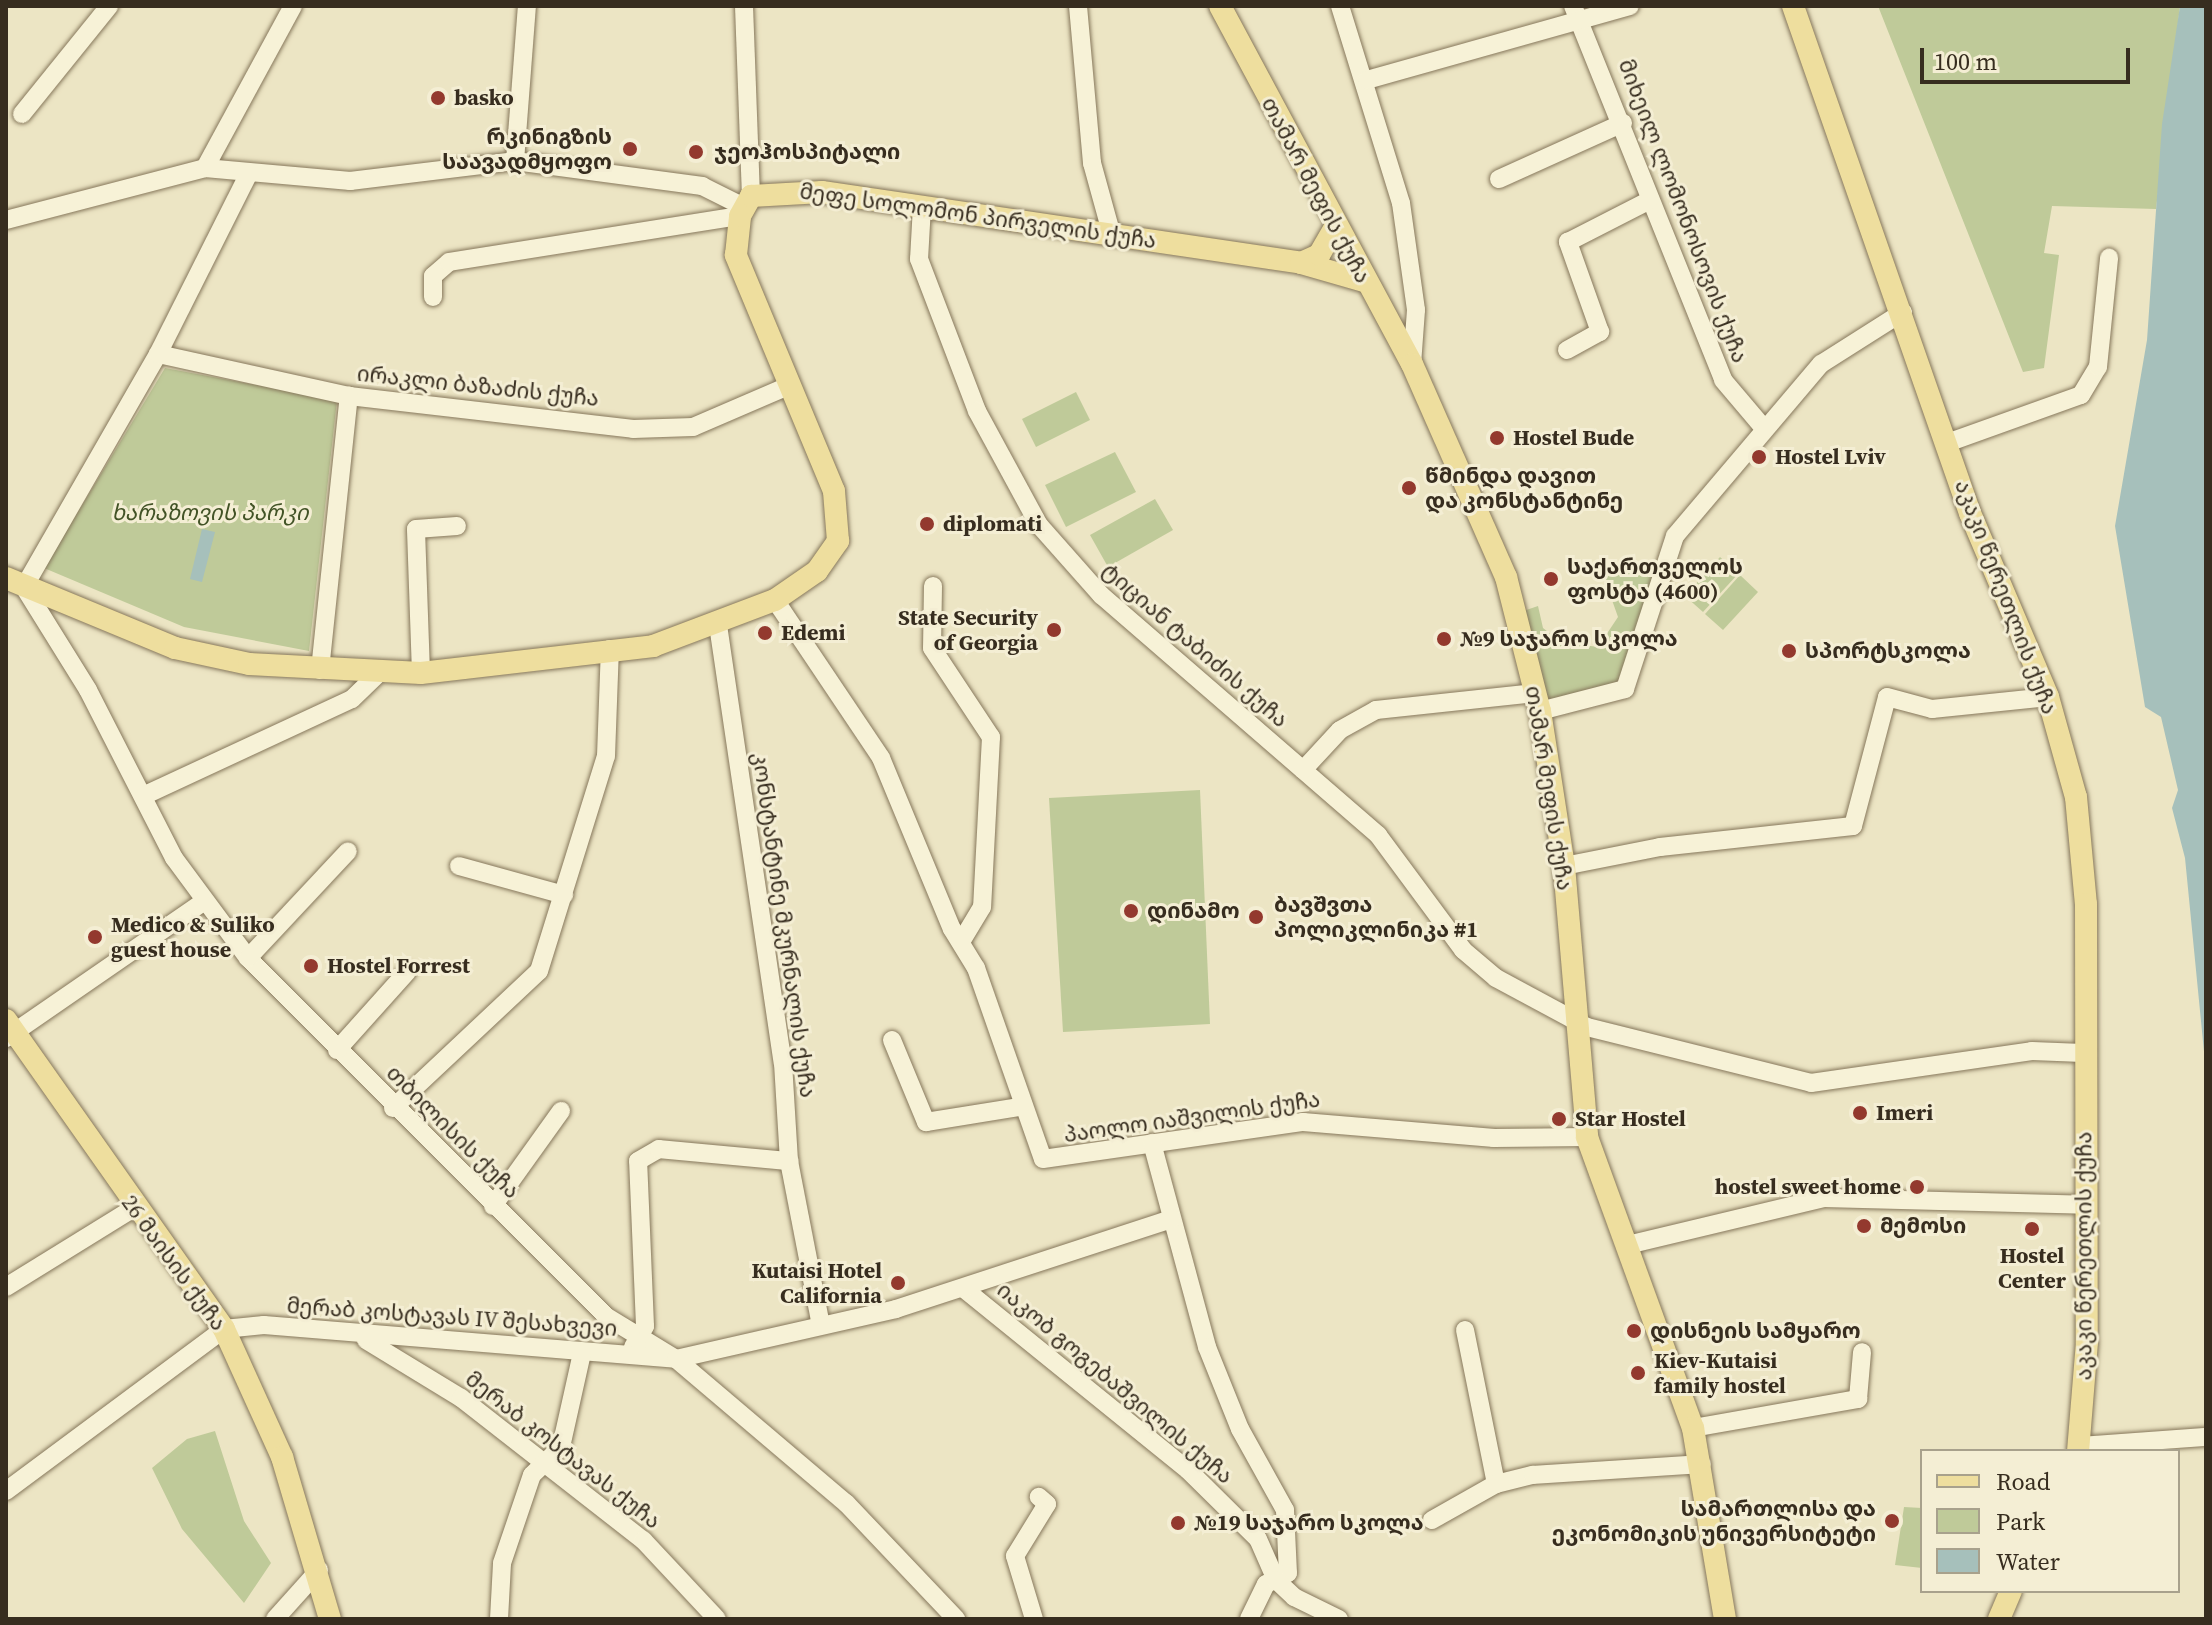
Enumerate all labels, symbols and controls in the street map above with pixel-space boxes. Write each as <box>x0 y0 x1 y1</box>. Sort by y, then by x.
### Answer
scale bar <box>1924 32 2134 82</box>
text: 100 m <box>1934 45 1997 78</box>
street label: მიხეილ ლომონოსოვის ქუჩა <box>1613 55 1753 367</box>
place label: basko <box>454 85 514 111</box>
marker: basko <box>429 89 447 107</box>
street label: თამარ მეფის ქუჩა <box>1256 93 1376 287</box>
place label: რკინიგზის საავადმყოფო <box>442 123 612 174</box>
marker: რკინიგზის საავადმყოფო <box>619 138 641 160</box>
place label: ჯეოჰოსპიტალი <box>714 139 900 165</box>
marker: ჯეოჰოსპიტალი <box>685 141 707 163</box>
street label: მეფე სოლომონ პირველის ქუჩა <box>798 178 1158 254</box>
street label: ირაკლი ბაზაძის ქუჩა <box>356 360 600 412</box>
place label: Hostel Bude <box>1513 425 1634 451</box>
marker: Hostel Bude <box>1488 429 1506 447</box>
place label: Hostel Lviv <box>1775 444 1886 470</box>
marker: Hostel Lviv <box>1750 448 1768 466</box>
place label: წმინდა დავით და კონსტანტინე <box>1425 462 1623 514</box>
street label: აკაკი წერეთლის ქუჩა <box>1949 476 2063 718</box>
marker: წმინდა დავით და კონსტანტინე <box>1400 479 1418 497</box>
park label: ხარაზოვის პარკი <box>112 500 308 526</box>
place label: diplomati <box>943 511 1042 537</box>
marker: diplomati <box>918 515 936 533</box>
place label: საქართველოს ფოსტა (4600) <box>1567 553 1743 604</box>
street label: ტიციან ტაბიძის ქუჩა <box>1097 557 1293 733</box>
marker: საქართველოს ფოსტა (4600) <box>1542 570 1560 588</box>
place label: State Security of Georgia <box>898 604 1038 656</box>
place label: Edemi <box>781 620 845 646</box>
marker: State Security of Georgia <box>1045 621 1063 639</box>
marker: Edemi <box>756 624 774 642</box>
place label: №9 საჯარო სკოლა <box>1460 626 1678 652</box>
marker: №9 საჯარო სკოლა <box>1435 630 1453 648</box>
place label: სპორტსკოლა <box>1805 638 1971 664</box>
marker: სპორტსკოლა <box>1780 642 1798 660</box>
street label: თამარ მეფის ქუჩა <box>1520 684 1578 892</box>
street label: კონსტანტინე მკურნალის ქუჩა <box>747 751 821 1099</box>
place label: ბავშვთა პოლიკლინიკა #1 <box>1274 891 1478 942</box>
place label: დინამო <box>1147 898 1240 924</box>
marker: დინამო <box>1122 902 1140 920</box>
marker: ბავშვთა პოლიკლინიკა #1 <box>1245 906 1267 928</box>
place label: Medico & Suliko guest house <box>111 911 275 962</box>
marker: Medico & Suliko guest house <box>86 928 104 946</box>
place label: Hostel Forrest <box>327 953 470 979</box>
marker: Hostel Forrest <box>302 957 320 975</box>
street label: თბილისის ქუჩა <box>381 1060 525 1204</box>
street label: პაოლო იაშვილის ქუჩა <box>1062 1086 1322 1148</box>
place label: Imeri <box>1876 1100 1933 1126</box>
marker: Imeri <box>1851 1104 1869 1122</box>
place label: Star Hostel <box>1575 1106 1686 1132</box>
marker: Star Hostel <box>1550 1110 1568 1128</box>
street label: აკაკი წერეთლის ქუჩა <box>2071 1132 2097 1380</box>
place label: hostel sweet home <box>1715 1174 1901 1200</box>
marker: hostel sweet home <box>1908 1178 1926 1196</box>
street label: 26 მაისის ქუჩა <box>116 1190 232 1336</box>
place label: მემოსი <box>1880 1213 1966 1239</box>
marker: მემოსი <box>1855 1217 1873 1235</box>
marker: Hostel Center <box>2023 1220 2041 1238</box>
place label: Hostel Center <box>1998 1242 2066 1294</box>
place label: Kutaisi Hotel California <box>751 1257 882 1308</box>
marker: Kutaisi Hotel California <box>889 1274 907 1292</box>
street label: იაკობ გოგებაშვილის ქუჩა <box>992 1277 1238 1489</box>
street label: მერაბ კოსტავას IV შესახვევი <box>286 1292 618 1342</box>
place label: დისნეის სამყარო <box>1650 1318 1861 1344</box>
marker: დისნეის სამყარო <box>1625 1322 1643 1340</box>
place label: Kiev-Kutaisi family hostel <box>1654 1347 1786 1398</box>
marker: Kiev-Kutaisi family hostel <box>1629 1364 1647 1382</box>
street label: მერაბ კოსტავას ქუჩა <box>460 1366 666 1534</box>
legend <box>1920 1449 2180 1593</box>
text: Road <box>1996 1465 2050 1498</box>
place label: სამართლისა და ეკონომიკის უნივერსიტეტი <box>1552 1495 1876 1546</box>
text: Park <box>1996 1505 2045 1538</box>
place label: №19 საჯარო სკოლა <box>1194 1510 1424 1536</box>
marker: სამართლისა და ეკონომიკის უნივერსიტეტი <box>1883 1512 1901 1530</box>
marker: №19 საჯარო სკოლა <box>1169 1514 1187 1532</box>
text: Water <box>1996 1545 2060 1578</box>

